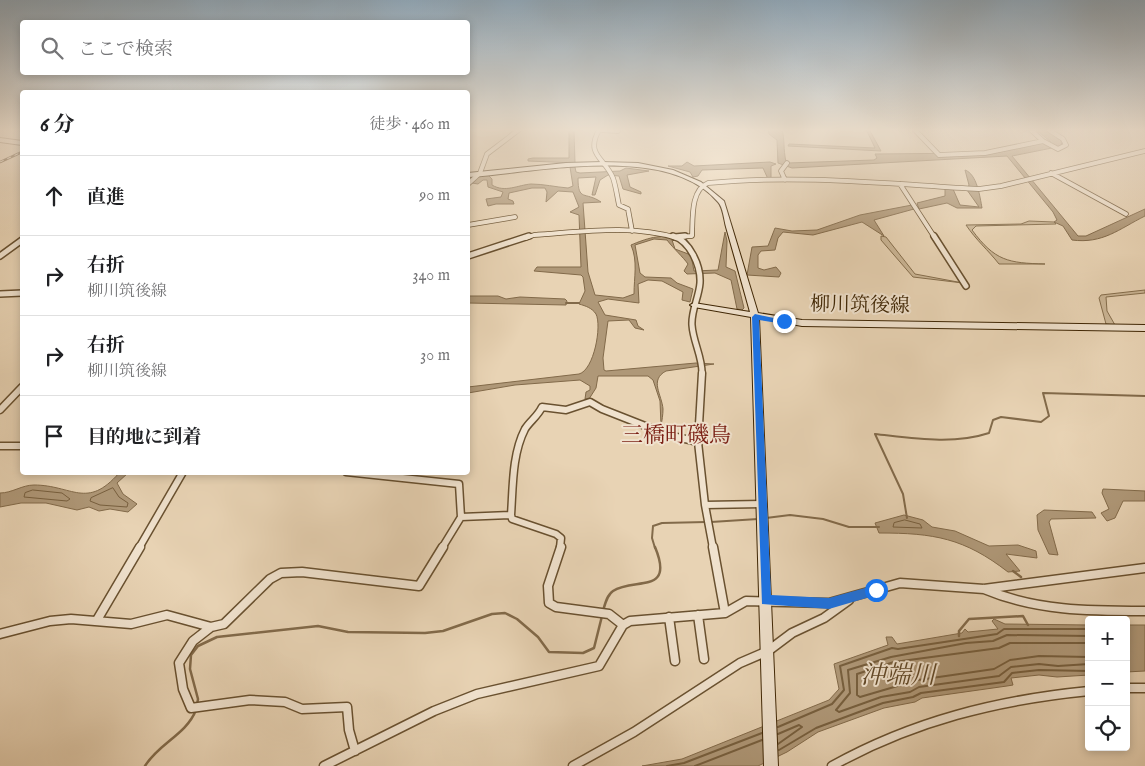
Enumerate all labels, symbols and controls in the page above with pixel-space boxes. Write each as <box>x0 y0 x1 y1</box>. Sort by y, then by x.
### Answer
search box <box>20 20 470 75</box>
icon: search <box>38 34 66 62</box>
text: ここで検索 <box>78 38 173 62</box>
text: 6 分 <box>40 112 74 139</box>
text: 徒歩 · 460 m <box>369 115 450 135</box>
icon: ahead <box>40 182 68 210</box>
text: 直進 <box>87 186 125 210</box>
text: 90 m <box>419 186 450 206</box>
text: 右折 <box>87 254 125 278</box>
icon: right <box>40 262 68 290</box>
text: 340 m <box>412 266 450 286</box>
text: 柳川筑後線 <box>87 282 167 302</box>
street label: 柳川筑後線 <box>810 292 910 319</box>
route end <box>773 310 796 333</box>
text: 右折 <box>87 334 125 358</box>
icon: right <box>40 342 68 370</box>
text: 30 m <box>420 346 450 366</box>
text: 柳川筑後線 <box>87 362 167 382</box>
icon: arrive <box>40 422 68 450</box>
district label: 三橋町磯鳥 <box>621 422 731 450</box>
text: 目的地に到着 <box>87 426 201 450</box>
route start <box>865 579 888 602</box>
map controls <box>1085 616 1130 751</box>
button: + <box>1085 616 1130 661</box>
water label: 沖端川 <box>860 660 938 692</box>
button: − <box>1085 661 1130 706</box>
button: locate <box>1085 706 1130 751</box>

